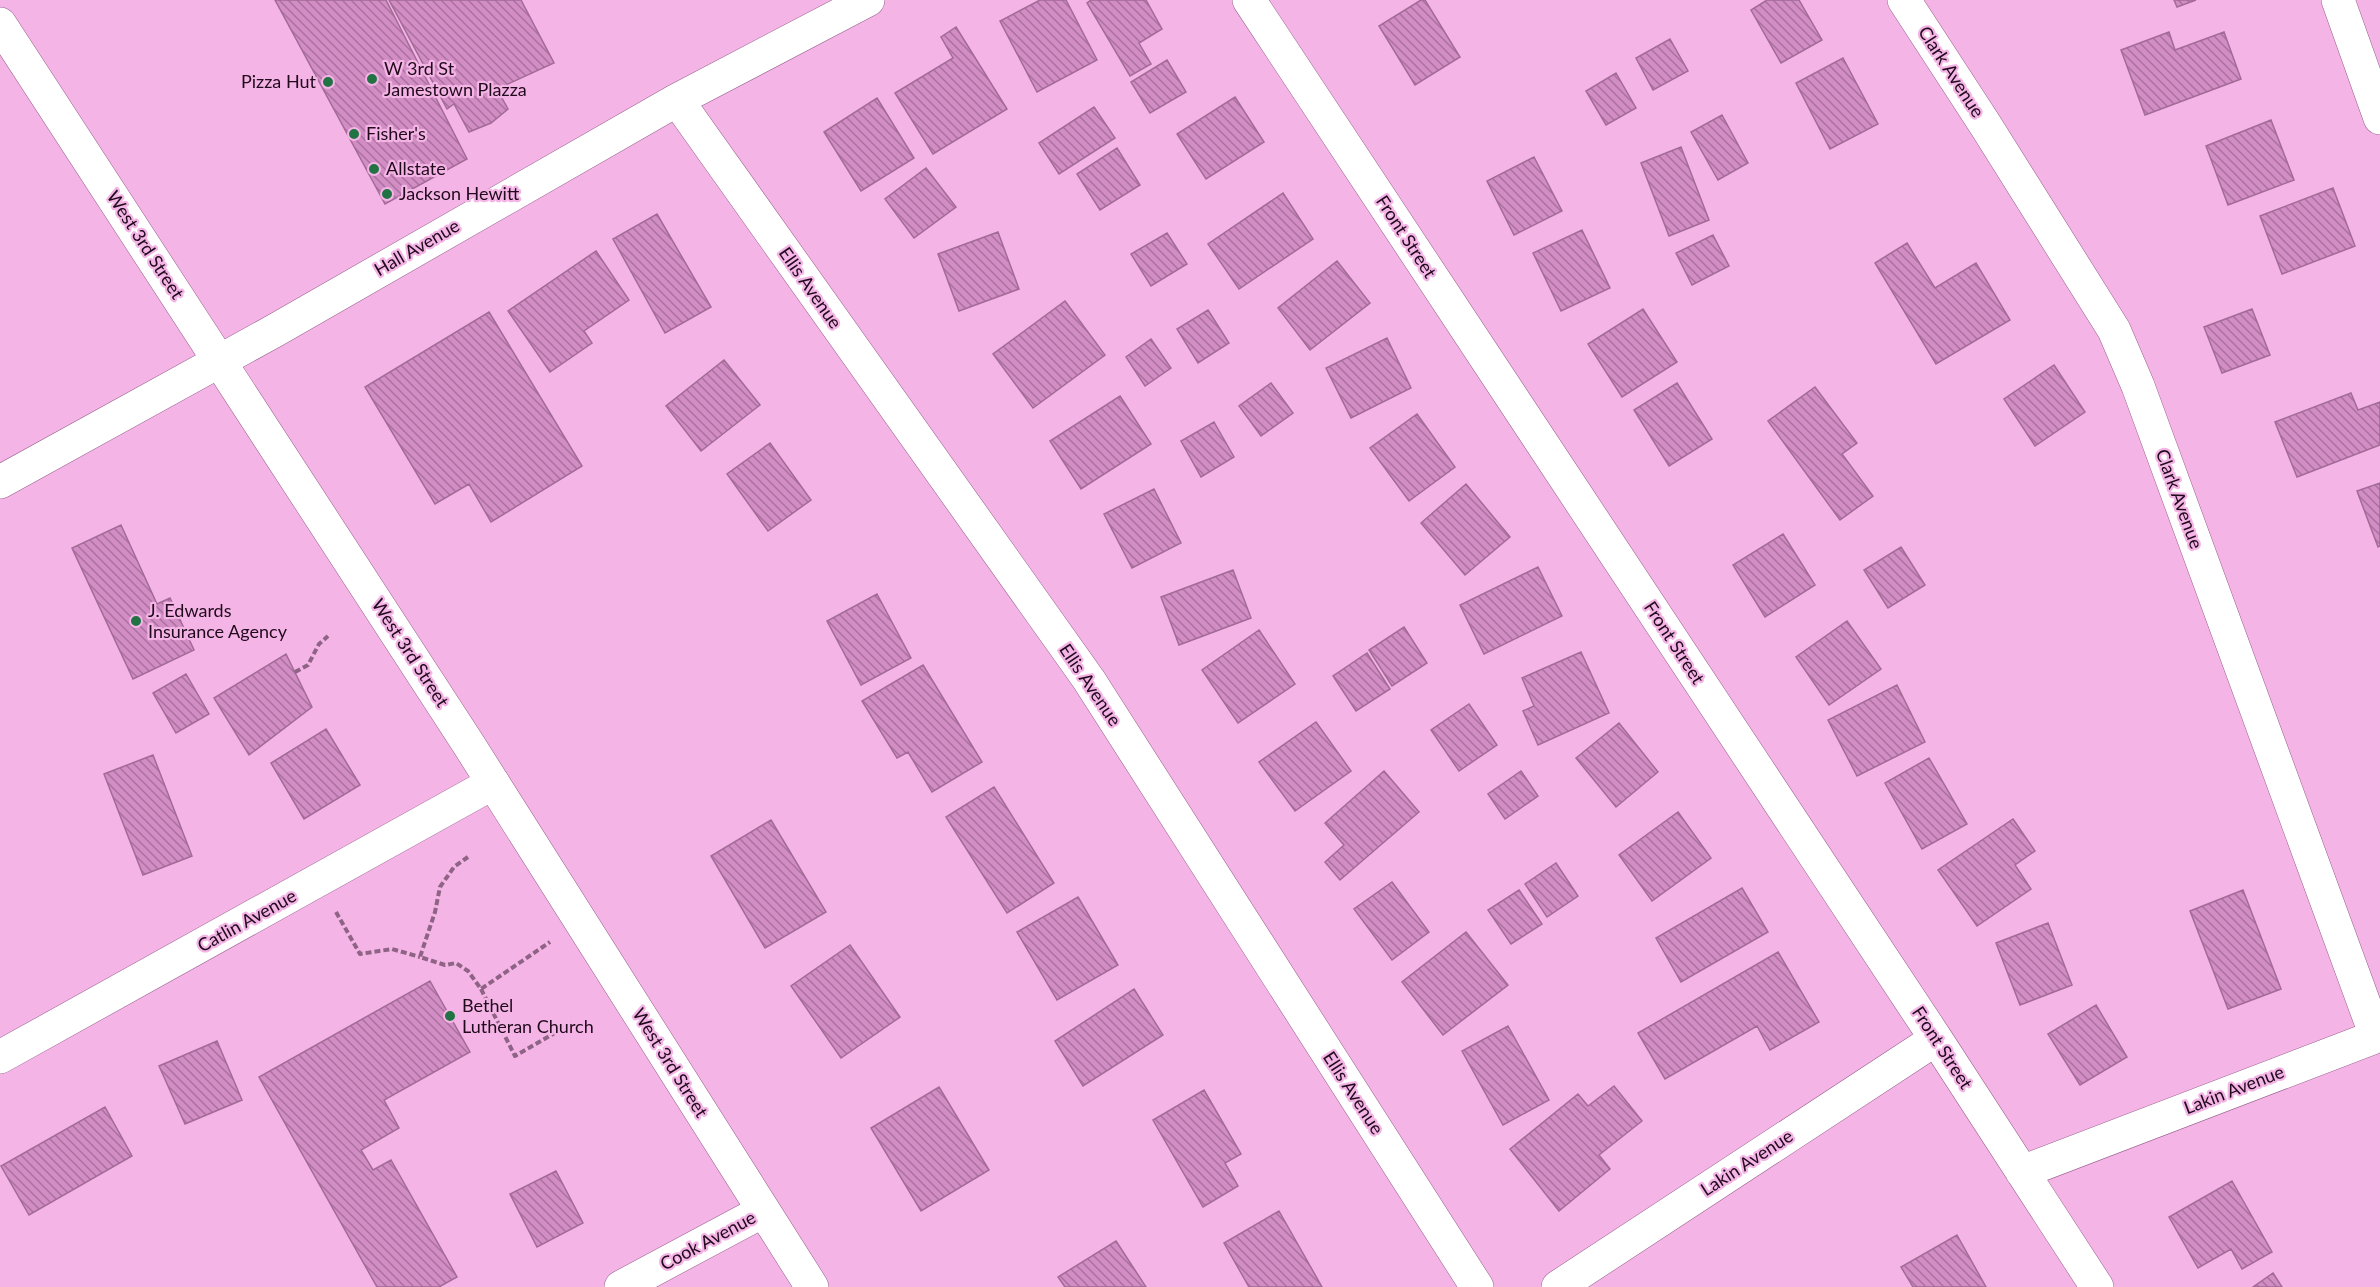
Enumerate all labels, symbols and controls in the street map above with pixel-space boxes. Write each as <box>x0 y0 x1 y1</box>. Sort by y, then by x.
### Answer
street label: Clark Avenue <box>1914 22 1990 121</box>
place label: W 3rd St Jamestown Plazza <box>384 57 527 100</box>
place label: Pizza Hut <box>241 70 317 92</box>
marker: W 3rd St Jamestown Plazza <box>365 72 379 86</box>
marker: Pizza Hut <box>321 75 335 89</box>
place label: Fisher's <box>366 122 426 144</box>
marker: Fisher's <box>347 127 361 141</box>
place label: Allstate <box>386 157 446 179</box>
marker: Allstate <box>367 162 381 176</box>
place label: Jackson Hewitt <box>399 182 520 204</box>
street label: West 3rd Street <box>103 186 189 303</box>
marker: Jackson Hewitt <box>380 187 394 201</box>
street label: Front Street <box>1372 191 1442 282</box>
street label: Hall Avenue <box>370 214 463 280</box>
street label: Ellis Avenue <box>775 242 847 332</box>
street label: Clark Avenue <box>2152 446 2208 552</box>
street label: West 3rd Street <box>368 594 454 711</box>
street label: Front Street <box>1640 597 1710 688</box>
place label: J. Edwards Insurance Agency <box>148 599 288 642</box>
marker: J. Edwards Insurance Agency <box>129 614 143 628</box>
street label: Ellis Avenue <box>1055 639 1126 730</box>
street label: Catlin Avenue <box>193 884 300 956</box>
place label: Bethel Lutheran Church <box>462 994 594 1037</box>
street label: Front Street <box>1908 1002 1978 1093</box>
street label: West 3rd Street <box>628 1004 714 1122</box>
marker: Bethel Lutheran Church <box>443 1009 457 1023</box>
street label: Ellis Avenue <box>1319 1047 1389 1138</box>
street label: Lakin Avenue <box>2181 1060 2287 1118</box>
street label: Lakin Avenue <box>1696 1124 1797 1200</box>
street label: Cook Avenue <box>656 1206 759 1274</box>

